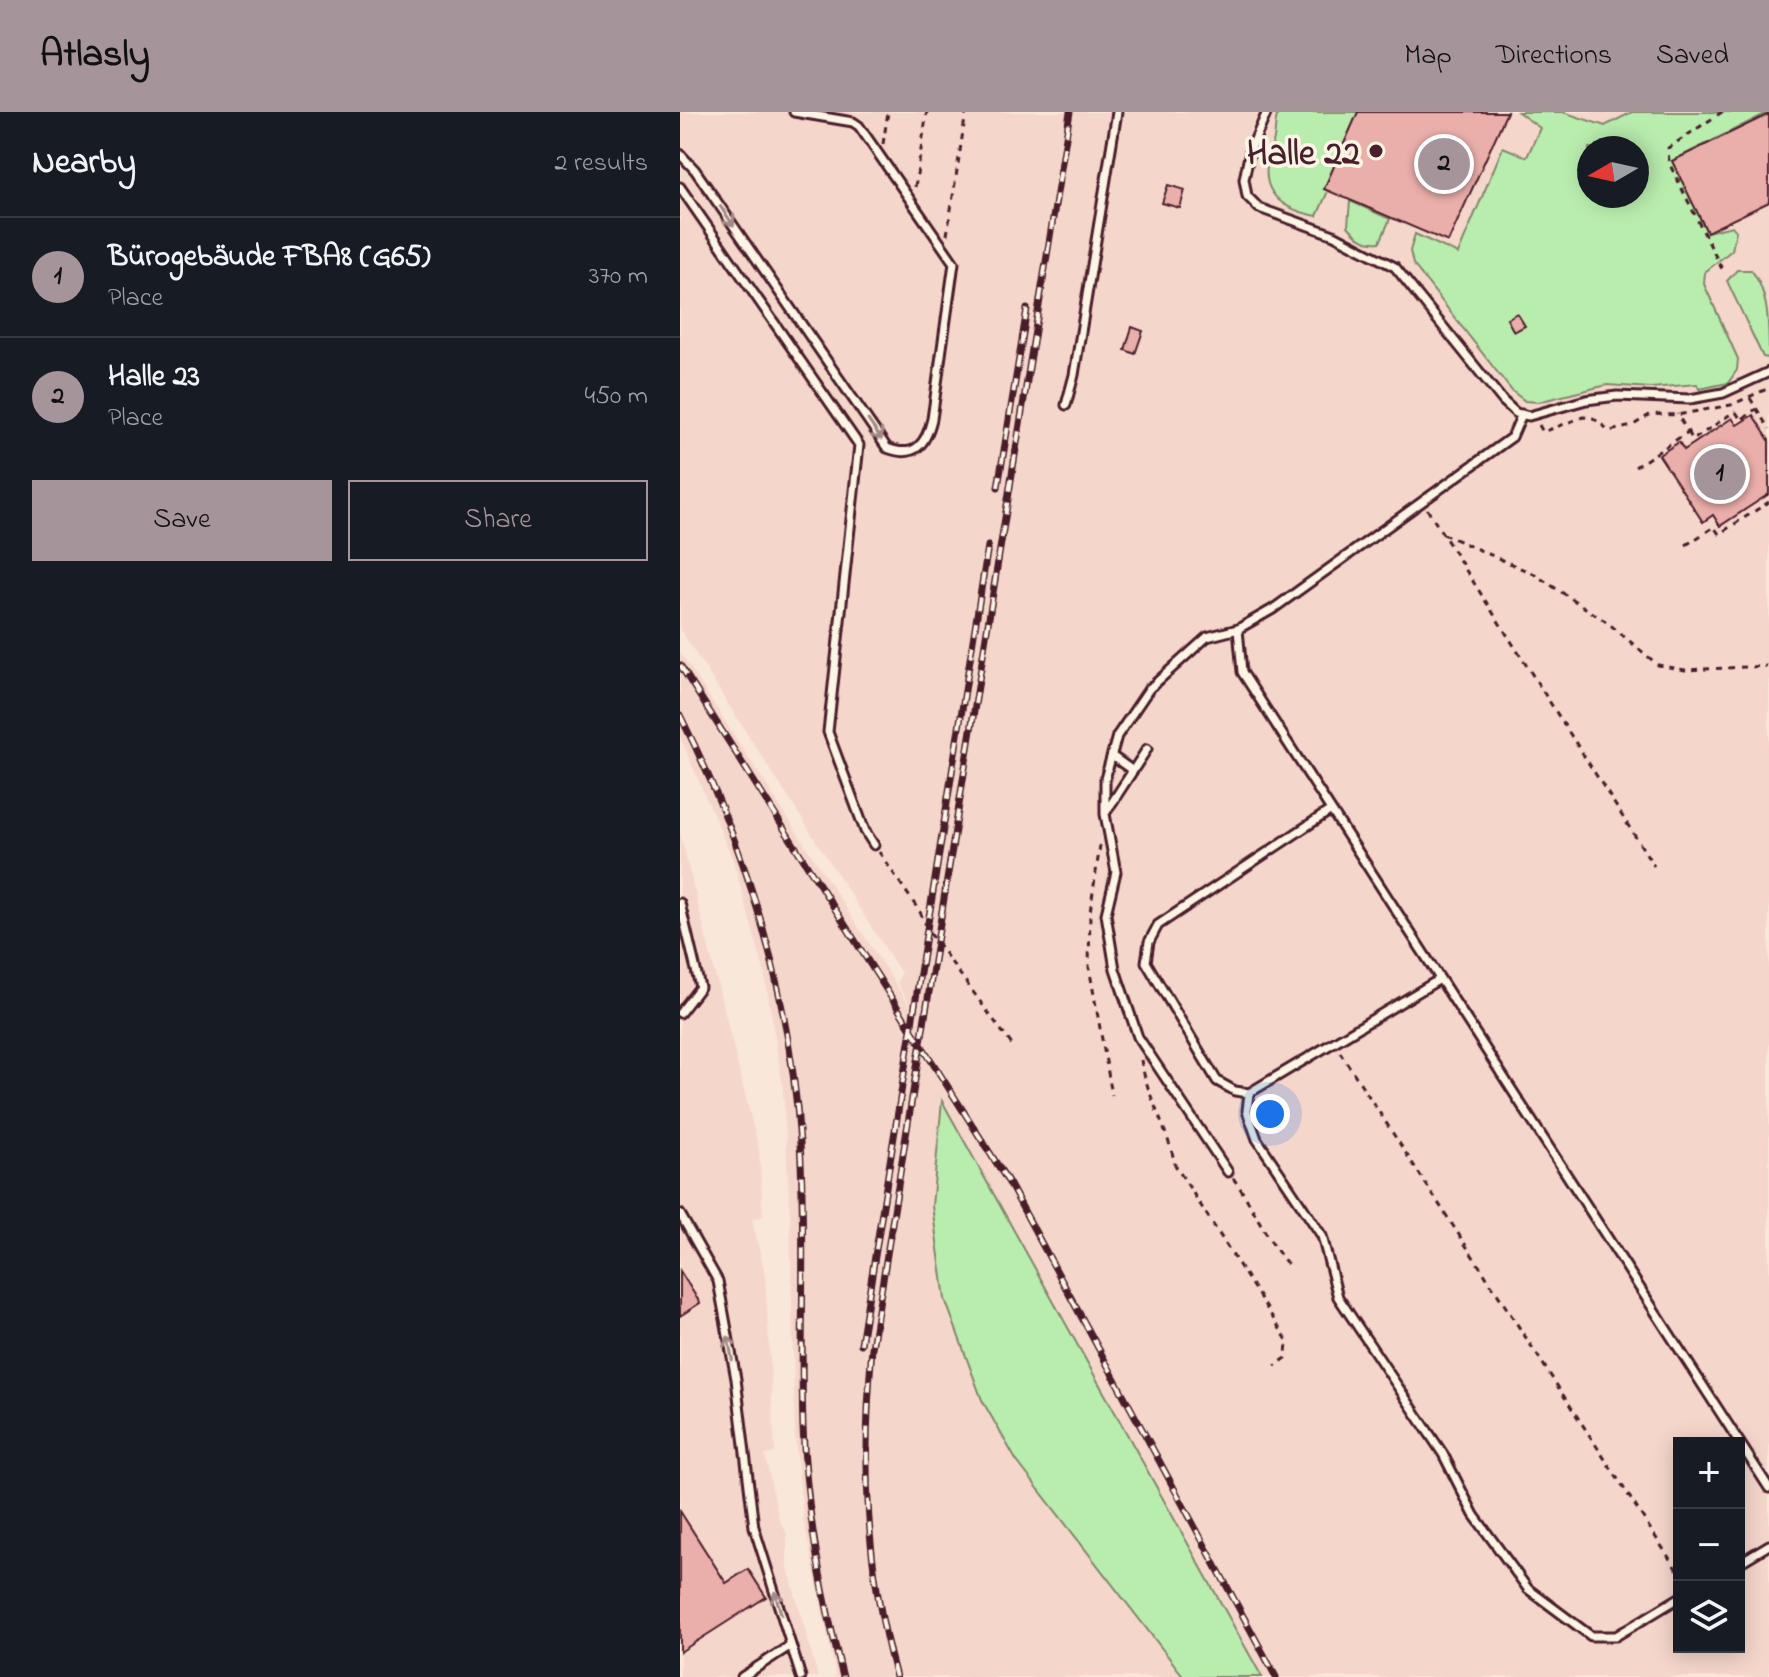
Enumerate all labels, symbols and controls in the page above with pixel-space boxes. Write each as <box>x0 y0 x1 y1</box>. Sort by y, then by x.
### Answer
text: Atlasly <box>40 28 150 84</box>
text: Map <box>1404 36 1452 77</box>
text: Directions <box>1496 36 1612 77</box>
text: Saved <box>1656 36 1729 77</box>
place label: Halle 22 <box>1247 129 1360 182</box>
pin: 2 <box>1418 134 1470 194</box>
north arrow <box>1577 136 1649 208</box>
text: Nearby <box>32 139 136 189</box>
marker: Halle 22 <box>1367 142 1385 160</box>
text: 2 results <box>555 145 648 183</box>
one-way arrow <box>719 205 735 227</box>
text: Bürogebäude FBA8 (G65) <box>108 236 430 280</box>
text: 1 <box>54 258 62 296</box>
text: 370 m <box>589 258 648 296</box>
text: Place <box>108 280 163 318</box>
text: Halle 23 <box>108 356 200 400</box>
text: 2 <box>52 378 64 416</box>
text: 450 m <box>585 378 648 416</box>
text: Place <box>108 400 163 438</box>
one-way arrow <box>867 418 883 440</box>
pin: 1 <box>1694 444 1746 504</box>
button: Save <box>32 480 332 561</box>
button: Share <box>348 480 648 561</box>
your location <box>1250 1094 1290 1134</box>
one-way arrow <box>721 1336 736 1361</box>
map controls <box>1673 1437 1745 1653</box>
button: + <box>1673 1437 1745 1509</box>
button: − <box>1673 1509 1745 1581</box>
button: layers <box>1673 1581 1745 1653</box>
one-way arrow <box>770 1590 785 1616</box>

